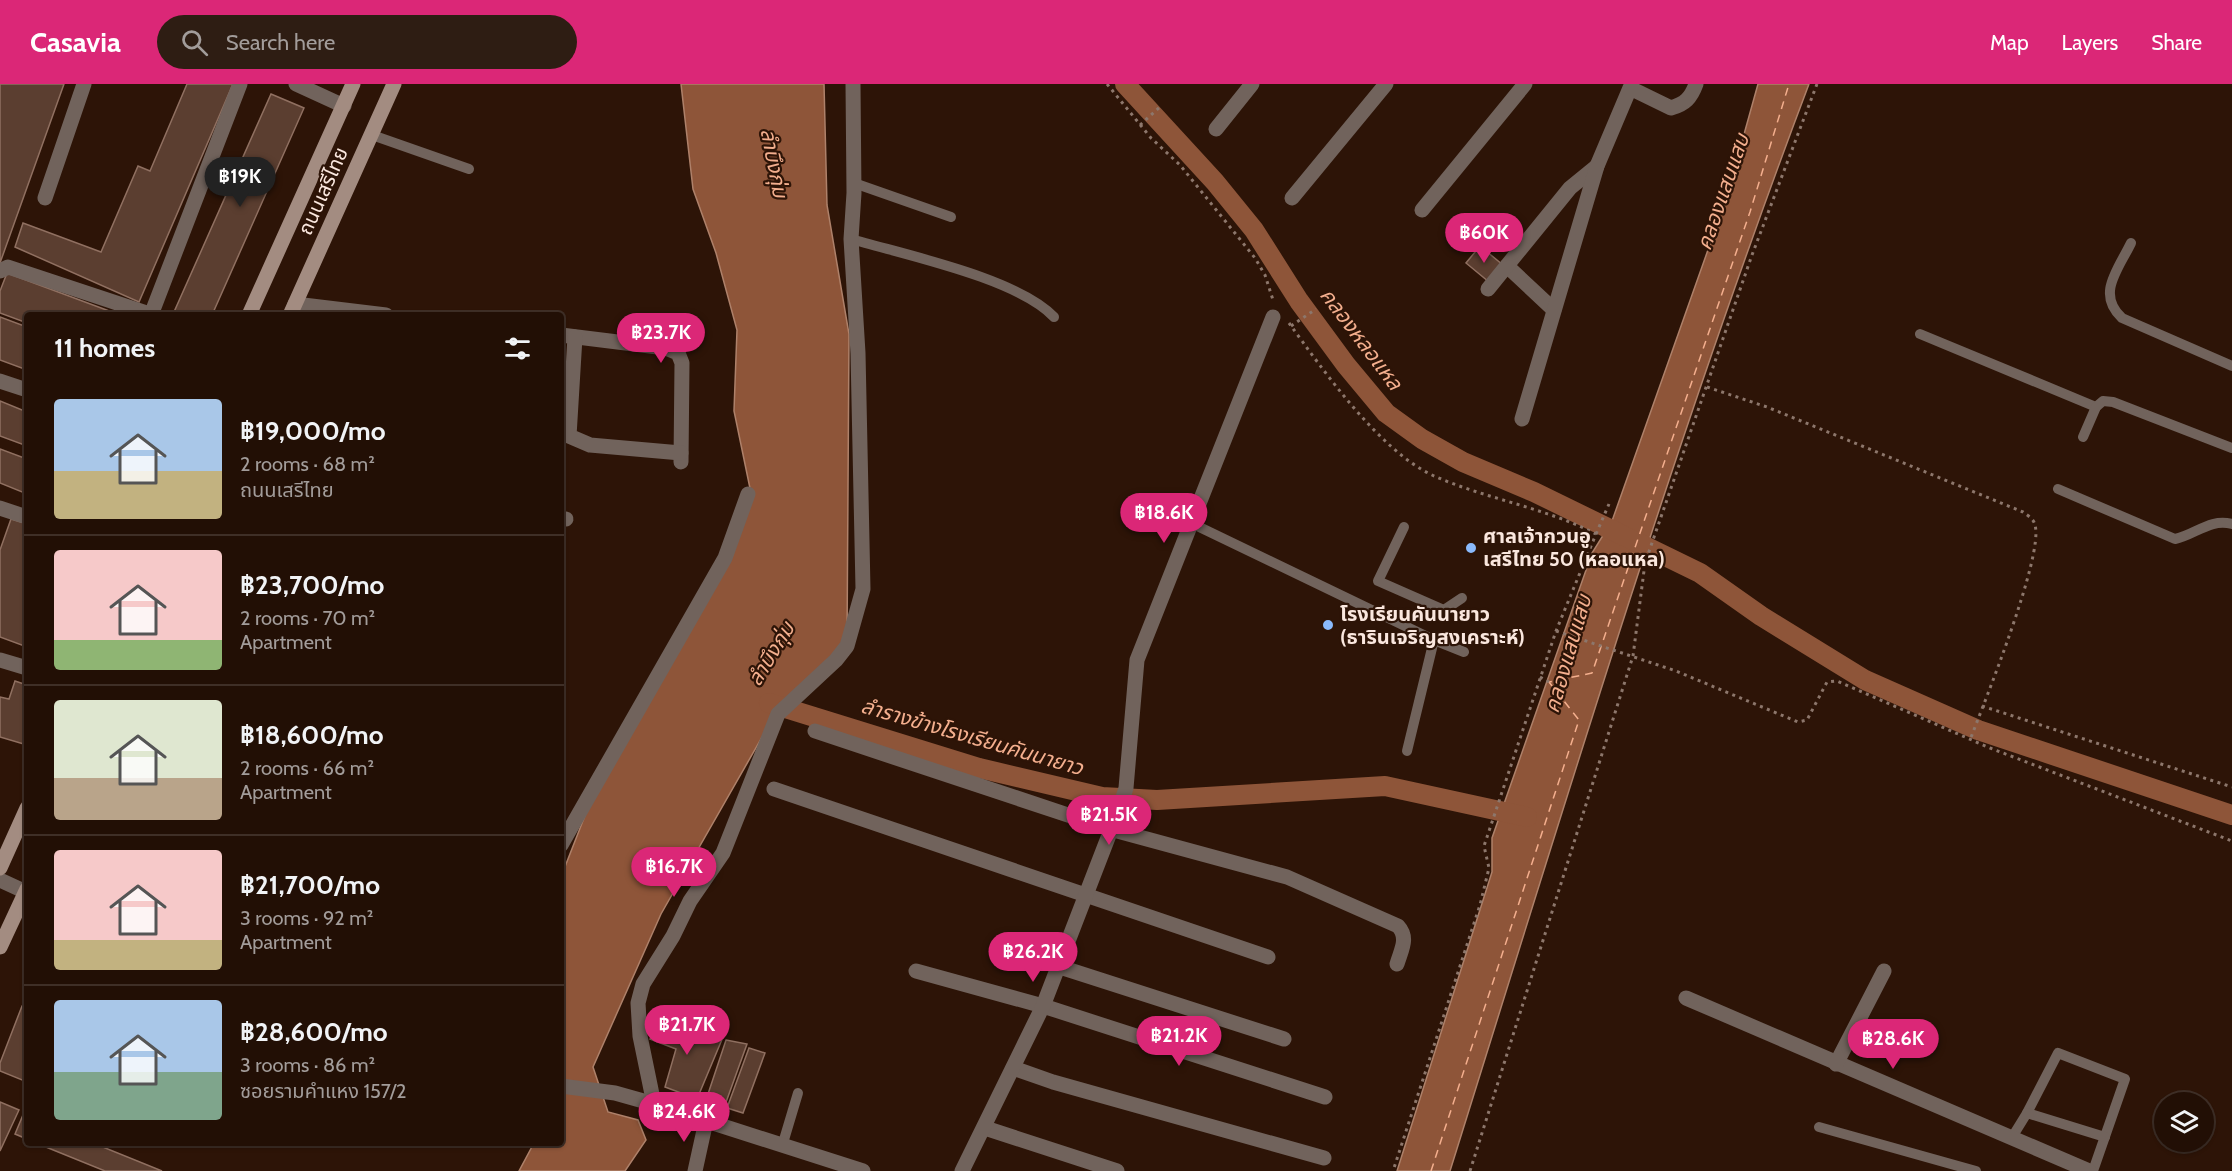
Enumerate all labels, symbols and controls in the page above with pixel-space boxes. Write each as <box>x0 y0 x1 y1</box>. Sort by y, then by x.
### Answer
search box <box>157 15 577 69</box>
text: Casavia <box>30 25 121 59</box>
icon: search <box>178 26 211 59</box>
text: Search here <box>226 29 335 56</box>
text: Map <box>1990 30 2029 55</box>
text: Layers <box>2062 30 2118 55</box>
text: Share <box>2151 30 2202 55</box>
water label: ลำบึงกุ่ม <box>755 126 794 202</box>
water label: คลองแสนแสบ <box>1691 129 1755 253</box>
street label: ถนนเสรีไทย <box>293 143 353 239</box>
pin: ฿19K <box>204 157 276 208</box>
text: ฿19K <box>219 164 261 188</box>
pin: ฿60K <box>1448 213 1520 264</box>
text: ฿60K <box>1459 220 1509 244</box>
water label: คลองหลอแหล <box>1315 283 1408 395</box>
pin: ฿23.7K <box>612 313 710 364</box>
text: ฿23.7K <box>631 320 691 344</box>
text: 11 homes <box>54 332 155 364</box>
icon: filters <box>501 332 534 365</box>
text: ฿19,000/mo <box>240 415 385 447</box>
icon: home <box>102 423 174 495</box>
text: 2 rooms · 68 m² <box>240 452 375 476</box>
text: ถนนเสรีไทย <box>240 478 334 502</box>
pin: ฿18.6K <box>1115 493 1213 544</box>
text: ฿18.6K <box>1134 500 1194 524</box>
place label: ศาลเจ้ากวนอู เสรีไทย 50 (หลอแหล) <box>1483 524 1665 571</box>
marker: ศาลเจ้ากวนอู เสรีไทย 50 (หลอแหล) <box>1464 541 1478 555</box>
text: ฿23,700/mo <box>240 569 384 601</box>
icon: home <box>102 574 174 646</box>
water label: คลองแสนแสบ <box>1539 591 1597 716</box>
place label: โรงเรียนคันนายาว (ธารินเจริญสงเคราะห์) <box>1340 602 1525 649</box>
text: 2 rooms · 70 m² <box>240 606 375 630</box>
water label: ลำบึงกุ่ม <box>742 616 801 691</box>
marker: โรงเรียนคันนายาว (ธารินเจริญสงเคราะห์) <box>1321 618 1335 632</box>
text: Apartment <box>240 630 332 654</box>
water label: ลำรางข้างโรงเรียนคันนายาว <box>858 693 1087 780</box>
text: ฿18,600/mo <box>240 719 384 751</box>
icon: home <box>102 724 174 796</box>
text: 2 rooms · 66 m² <box>240 756 374 780</box>
text: Apartment <box>240 780 332 804</box>
pin: ฿21.5K <box>1060 795 1158 846</box>
text: ฿21.5K <box>1080 802 1138 826</box>
pin: ฿16.7K <box>625 847 723 898</box>
text: ฿16.7K <box>645 854 703 878</box>
text: ฿21,700/mo <box>240 869 380 901</box>
icon: home <box>102 874 174 946</box>
text: 3 rooms · 92 m² <box>240 906 373 930</box>
text: Apartment <box>240 930 332 954</box>
pin: ฿26.2K <box>984 932 1082 983</box>
text: ฿26.2K <box>1003 939 1064 963</box>
pin: ฿21.7K <box>638 1005 736 1056</box>
text: ฿21.7K <box>659 1012 715 1036</box>
text: ฿28,600/mo <box>240 1016 388 1048</box>
pin: ฿21.2K <box>1130 1016 1228 1067</box>
pin: ฿28.6K <box>1844 1019 1942 1070</box>
text: ฿21.2K <box>1150 1023 1208 1047</box>
icon: home <box>102 1024 174 1096</box>
text: ฿28.6K <box>1862 1026 1924 1050</box>
text: 3 rooms · 86 m² <box>240 1053 375 1077</box>
text: ซอยรามคำแหง 157/2 <box>240 1079 407 1103</box>
pin: ฿24.6K <box>635 1092 733 1143</box>
map controls <box>2154 1092 2214 1152</box>
button: layers <box>2154 1092 2214 1152</box>
text: ฿24.6K <box>653 1099 715 1123</box>

